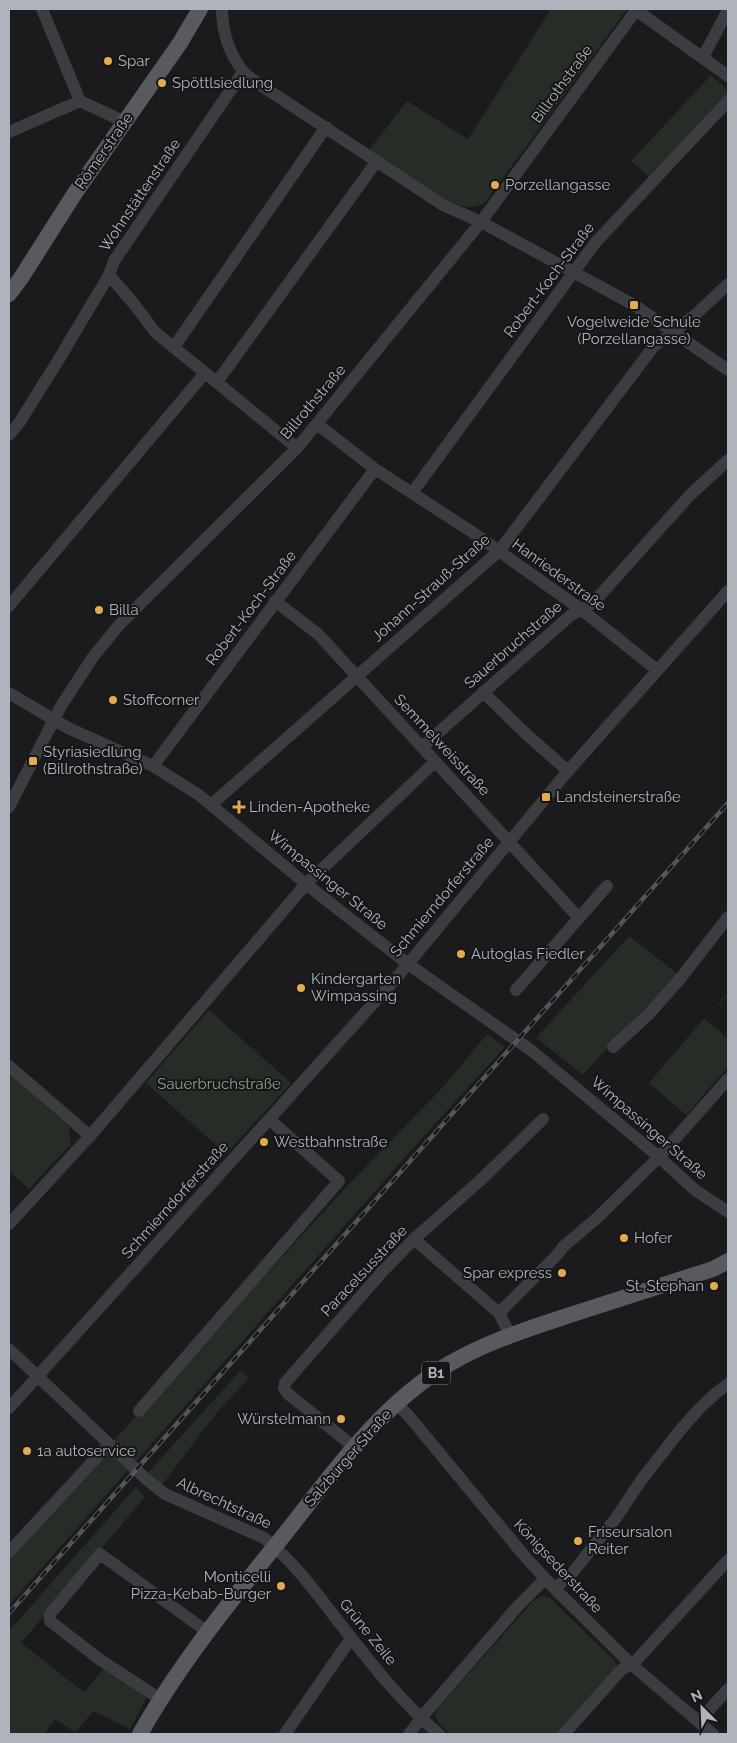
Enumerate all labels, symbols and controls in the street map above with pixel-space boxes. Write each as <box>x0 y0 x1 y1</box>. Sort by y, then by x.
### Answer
street label: Billrothstraße <box>528 41 596 126</box>
place label: Spar <box>118 52 151 70</box>
marker: Spar <box>102 55 114 67</box>
place label: Spöttlsiedlung <box>172 74 273 92</box>
marker: Spöttlsiedlung <box>156 77 168 89</box>
street label: Römerstraße <box>71 109 137 193</box>
street label: Wohnstättenstraße <box>96 135 184 255</box>
place label: Porzellangasse <box>505 176 610 194</box>
marker: Porzellangasse <box>489 179 501 191</box>
street label: Robert-Koch-Straße <box>500 219 598 341</box>
marker: Vogelweide Schule (Porzellangasse) <box>628 299 640 311</box>
place label: Vogelweide Schule (Porzellangasse) <box>567 313 701 348</box>
street label: Billrothstraße <box>277 361 350 443</box>
street label: Johann-Strauß-Straße <box>368 530 494 646</box>
street label: Hanriederstraße <box>509 535 610 615</box>
street label: Robert-Koch-Straße <box>202 547 300 669</box>
street label: Sauerbruchstraße <box>461 598 566 692</box>
place label: Billa <box>109 601 139 619</box>
marker: Billa <box>93 604 105 616</box>
place label: Stoffcorner <box>123 691 200 709</box>
street label: Semmelweisstraße <box>390 691 494 800</box>
marker: Stoffcorner <box>107 694 119 706</box>
place label: Styriasiedlung (Billrothstraße) <box>43 743 143 778</box>
marker: Styriasiedlung (Billrothstraße) <box>27 755 39 767</box>
place label: Landsteinerstraße <box>556 788 681 806</box>
marker: Landsteinerstraße <box>540 791 552 803</box>
place label: Linden-Apotheke <box>249 798 370 816</box>
marker: Linden-Apotheke <box>233 801 245 813</box>
street label: Wimpassinger Straße <box>265 826 391 934</box>
street label: Schmierndorferstraße <box>387 833 498 961</box>
place label: Autoglas Fiedler <box>471 945 585 963</box>
marker: Autoglas Fiedler <box>455 948 467 960</box>
place label: Kindergarten Wimpassing <box>311 970 401 1005</box>
marker: Kindergarten Wimpassing <box>295 982 307 994</box>
street label: Wimpassinger Straße <box>587 1073 711 1183</box>
park label: Sauerbruchstraße <box>157 1075 281 1093</box>
place label: Westbahnstraße <box>274 1133 388 1151</box>
marker: Westbahnstraße <box>258 1136 270 1148</box>
street label: Schmierndorferstraße <box>118 1138 232 1262</box>
street label: Paracelsusstraße <box>317 1222 411 1320</box>
place label: Hofer <box>634 1229 673 1247</box>
marker: Hofer <box>618 1232 630 1244</box>
place label: Spar express <box>463 1264 552 1282</box>
marker: Spar express <box>556 1267 568 1279</box>
place label: St. Stephan <box>626 1277 704 1295</box>
marker: St. Stephan <box>708 1280 720 1292</box>
road number: B1 <box>422 1362 450 1385</box>
street label: Salzburger Straße <box>301 1405 395 1510</box>
place label: Würstelmann <box>237 1410 331 1428</box>
marker: Würstelmann <box>335 1413 347 1425</box>
place label: 1a autoservice <box>37 1442 136 1460</box>
marker: 1a autoservice <box>21 1445 33 1457</box>
street label: Albrechtstraße <box>174 1473 274 1533</box>
street label: Königsederstraße <box>510 1515 606 1617</box>
place label: Friseursalon Reiter <box>588 1523 672 1558</box>
marker: Friseursalon Reiter <box>572 1535 584 1547</box>
place label: Monticelli Pizza-Kebab-Burger <box>131 1568 272 1603</box>
marker: Monticelli Pizza-Kebab-Burger <box>275 1580 287 1592</box>
street label: Grüne Zeile <box>336 1595 400 1669</box>
north arrow <box>677 1683 727 1733</box>
text: N <box>689 1687 705 1706</box>

